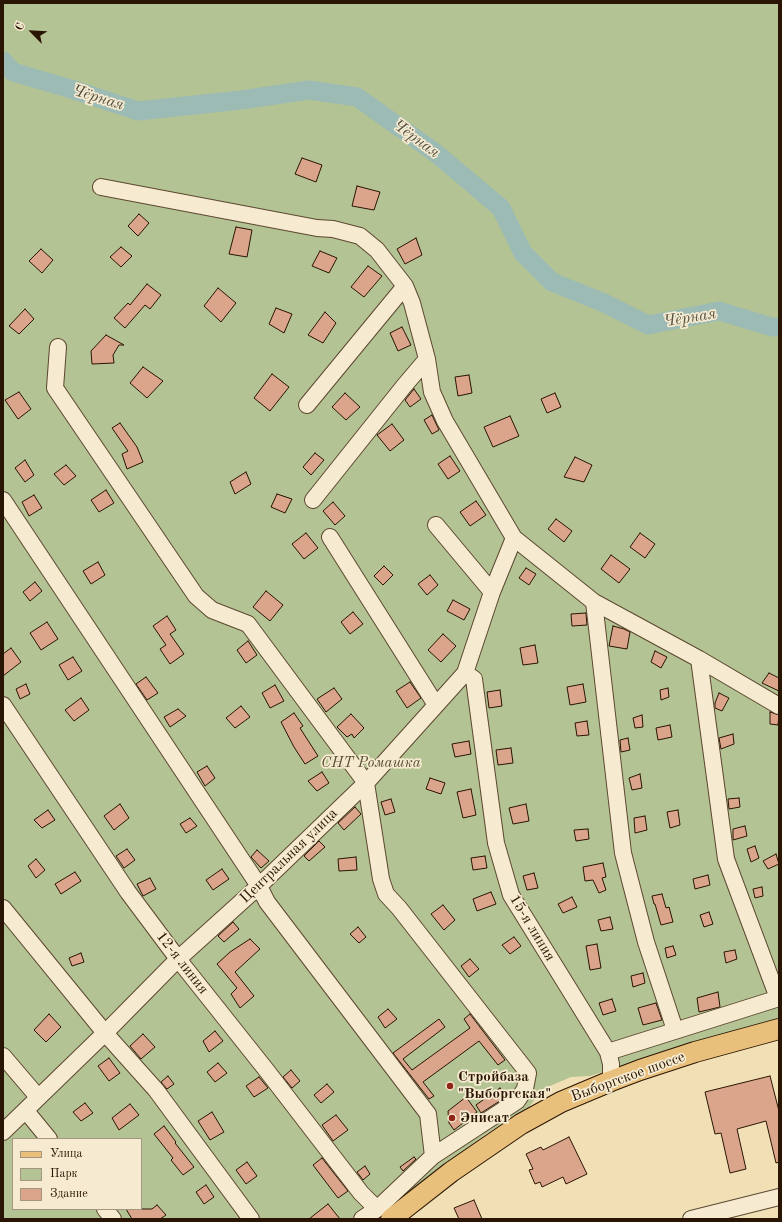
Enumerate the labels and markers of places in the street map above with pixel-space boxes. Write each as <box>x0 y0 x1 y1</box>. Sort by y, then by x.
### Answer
place label: Стройбаза "Выборгская" <box>458 1068 551 1103</box>
marker: Стройбаза "Выборгская" <box>445 1081 455 1091</box>
place label: Энисат <box>460 1109 509 1127</box>
marker: Энисат <box>447 1113 457 1123</box>

